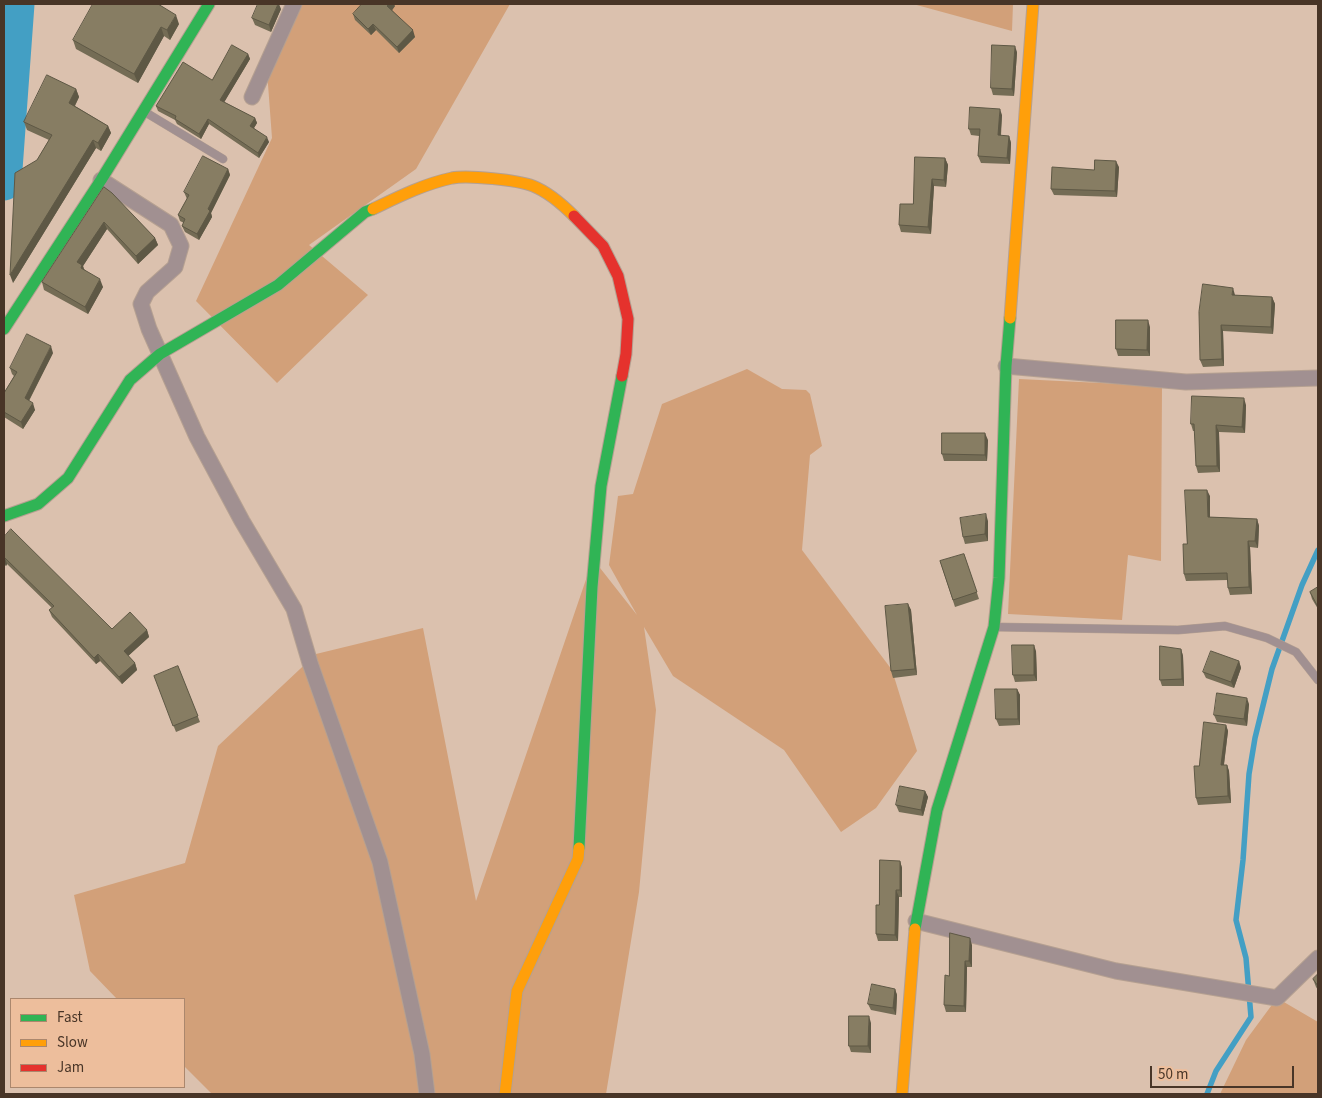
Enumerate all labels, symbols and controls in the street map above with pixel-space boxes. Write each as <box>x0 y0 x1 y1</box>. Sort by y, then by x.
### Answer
legend <box>10 998 185 1088</box>
text: Fast <box>57 1007 83 1028</box>
text: Slow <box>57 1032 88 1053</box>
scale bar <box>1152 1056 1296 1088</box>
text: Jam <box>57 1057 84 1078</box>
text: 50 m <box>1158 1064 1188 1085</box>

